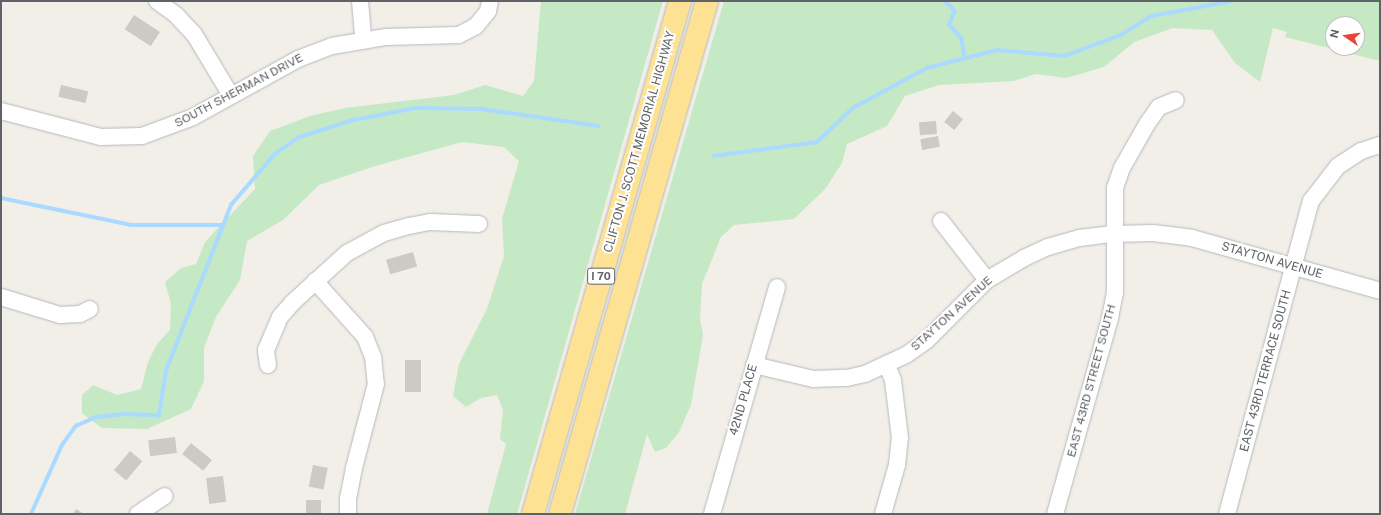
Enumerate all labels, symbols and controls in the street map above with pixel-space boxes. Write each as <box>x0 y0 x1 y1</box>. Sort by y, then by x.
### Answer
north arrow <box>1325 16 1365 56</box>
text: N <box>1327 28 1341 39</box>
street label: CLIFTON J. SCOTT MEMORIAL HIGHWAY <box>601 30 679 254</box>
street label: SOUTH SHERMAN DRIVE <box>172 51 306 131</box>
street label: STAYTON AVENUE <box>1220 240 1324 282</box>
road number: I 70 <box>587 267 615 285</box>
street label: STAYTON AVENUE <box>908 274 996 354</box>
street label: EAST 43RD TERRACE SOUTH <box>1237 289 1295 453</box>
street label: EAST 43RD STREET SOUTH <box>1065 303 1119 459</box>
street label: 42ND PLACE <box>727 363 761 437</box>

